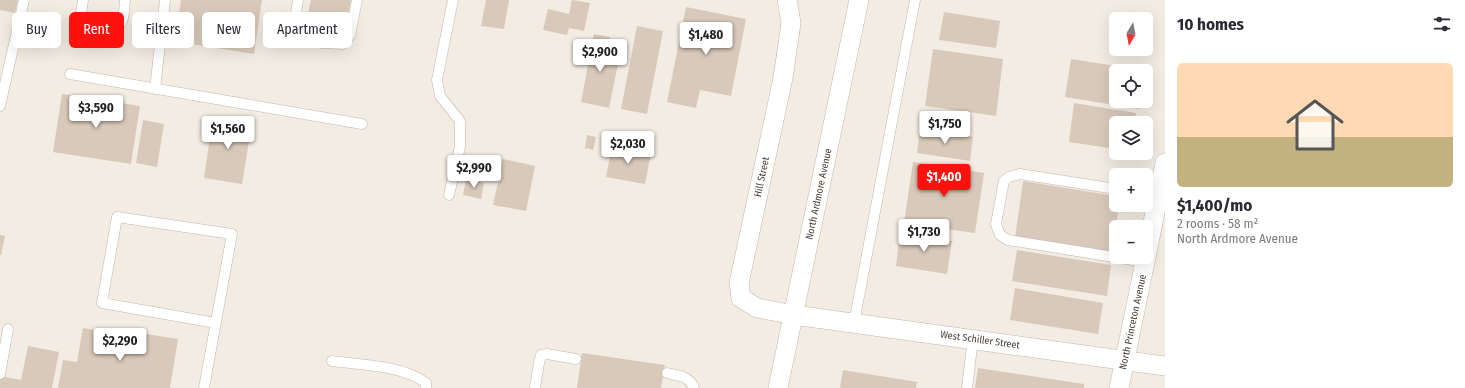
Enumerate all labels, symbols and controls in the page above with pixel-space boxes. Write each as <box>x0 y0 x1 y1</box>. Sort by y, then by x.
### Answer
chip: Buy <box>12 12 61 48</box>
chip: Rent <box>69 12 124 48</box>
chip: Filters <box>132 12 194 48</box>
chip: New <box>202 12 255 48</box>
chip: Apartment <box>263 12 352 48</box>
north arrow <box>1109 12 1153 56</box>
map controls <box>1109 12 1153 264</box>
icon: filters <box>1431 13 1453 35</box>
text: 10 homes <box>1177 14 1244 35</box>
pin: $1,480 <box>673 22 739 56</box>
text: $1,480 <box>689 27 723 42</box>
pin: $2,900 <box>567 39 633 73</box>
text: $2,900 <box>582 44 618 59</box>
button: locate <box>1109 64 1153 108</box>
icon: home <box>1279 89 1351 161</box>
pin: $3,590 <box>63 95 129 129</box>
text: $3,590 <box>78 100 114 115</box>
pin: $1,750 <box>912 111 978 145</box>
pin: $1,560 <box>195 116 261 150</box>
text: $1,750 <box>928 116 962 131</box>
button: layers <box>1109 116 1153 160</box>
text: $1,560 <box>211 121 245 136</box>
pin: $2,030 <box>595 131 661 165</box>
text: $2,030 <box>610 136 646 151</box>
street label: North Ardmore Avenue <box>803 147 835 241</box>
pin: $2,990 <box>441 155 507 189</box>
street label: Hill Street <box>752 155 772 198</box>
text: $2,990 <box>456 160 492 175</box>
pin: $1,400 <box>911 164 977 198</box>
button: + <box>1109 168 1153 212</box>
text: $1,400 <box>926 169 962 184</box>
text: $1,400/mo <box>1177 195 1252 216</box>
text: 2 rooms · 58 m² <box>1177 216 1258 231</box>
pin: $1,730 <box>891 219 957 253</box>
button: − <box>1109 220 1153 264</box>
text: $1,730 <box>907 224 941 239</box>
text: North Ardmore Avenue <box>1177 231 1298 246</box>
street label: North Princeton Avenue <box>1117 273 1149 371</box>
pin: $2,290 <box>87 328 153 362</box>
street label: West Schiller Street <box>940 329 1021 352</box>
text: $2,290 <box>102 333 138 348</box>

